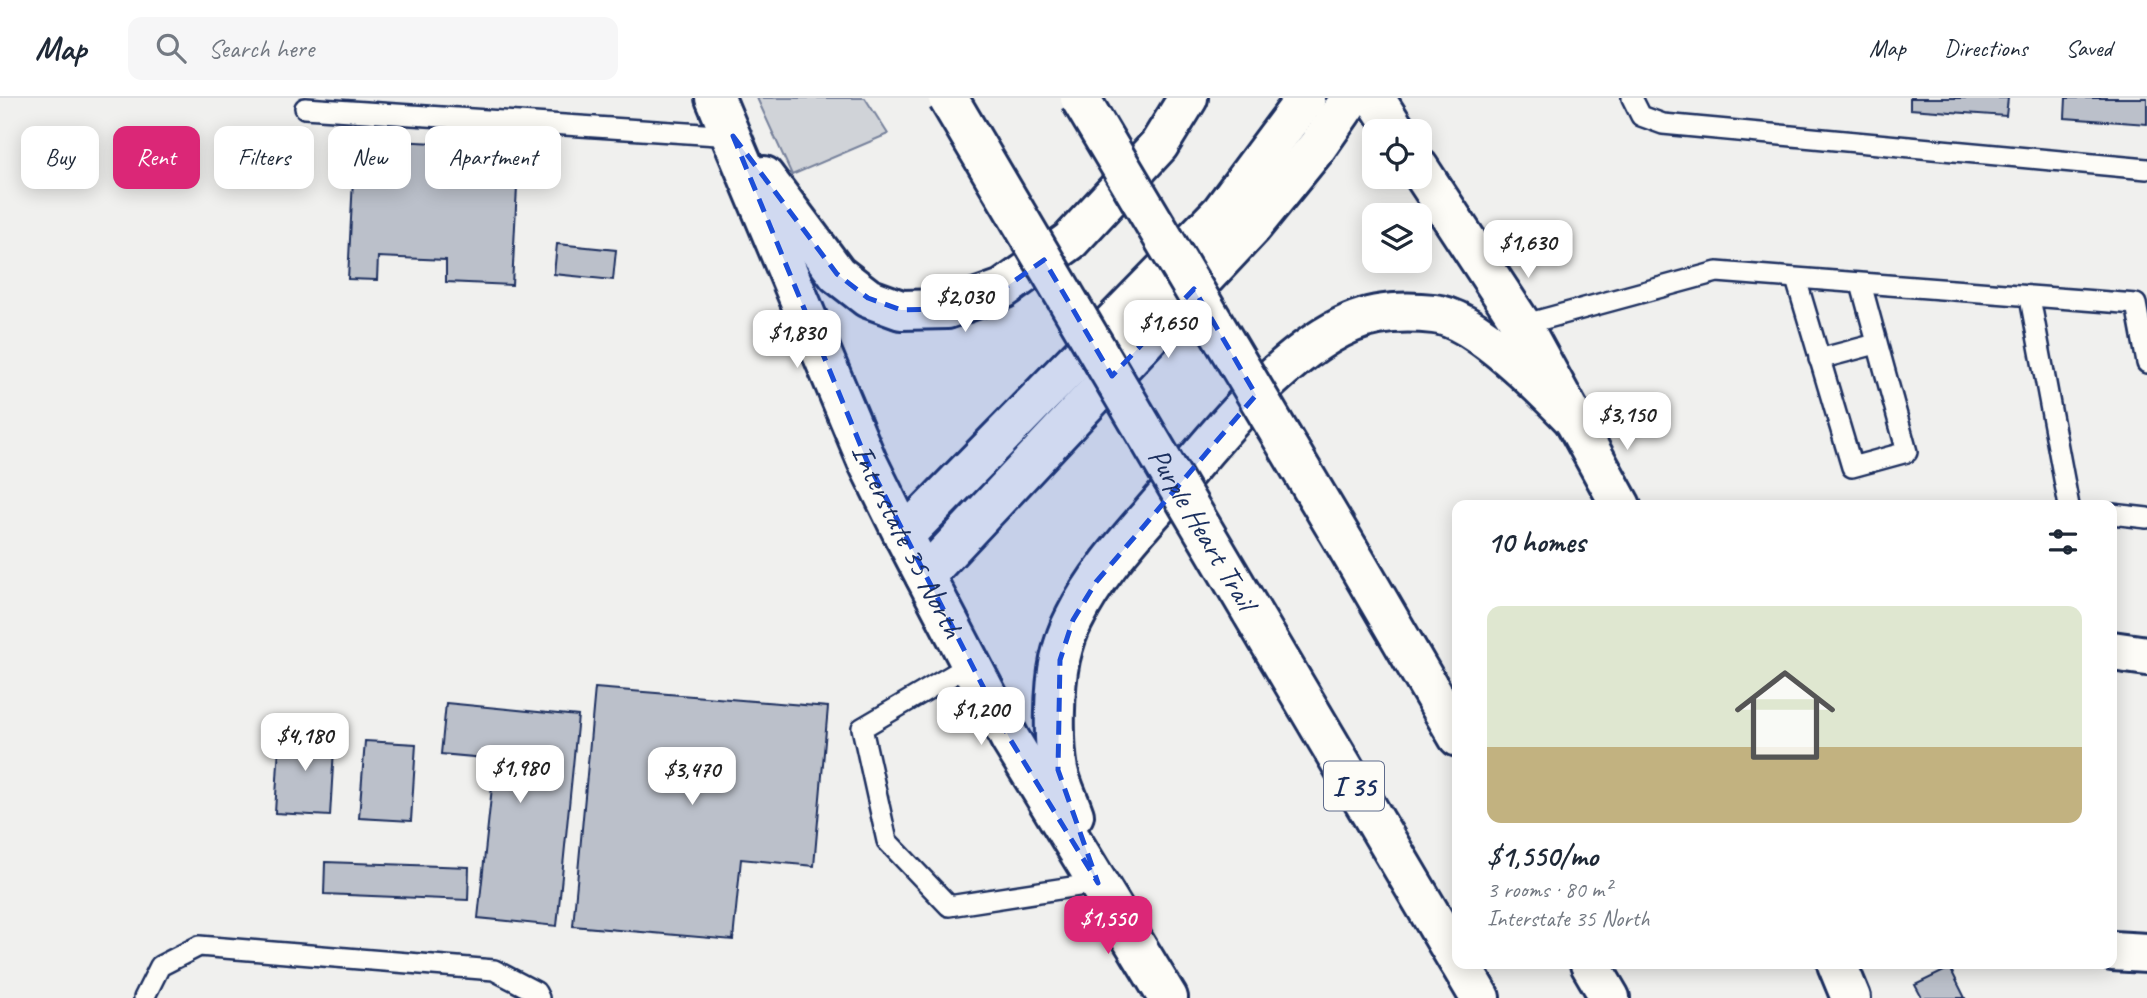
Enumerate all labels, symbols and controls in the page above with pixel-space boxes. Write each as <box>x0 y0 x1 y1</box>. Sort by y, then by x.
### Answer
search box <box>128 17 618 80</box>
text: Map <box>35 27 86 69</box>
icon: search <box>152 29 190 67</box>
text: Search here <box>208 32 314 65</box>
text: Map <box>1869 33 1906 63</box>
text: Directions <box>1944 33 2027 63</box>
text: Saved <box>2065 33 2112 63</box>
map controls <box>1362 119 1432 273</box>
button: locate <box>1362 119 1432 189</box>
chip: Buy <box>21 126 99 189</box>
chip: Rent <box>113 126 200 189</box>
chip: Filters <box>214 126 314 189</box>
chip: New <box>328 126 411 189</box>
chip: Apartment <box>425 126 561 189</box>
button: layers <box>1362 203 1432 273</box>
pin: $1,630 <box>1471 220 1585 280</box>
text: $1,630 <box>1500 228 1556 257</box>
pin: $2,030 <box>908 274 1022 334</box>
text: $2,030 <box>937 282 993 311</box>
pin: $1,650 <box>1111 300 1225 360</box>
text: $1,650 <box>1140 308 1196 337</box>
pin: $1,830 <box>740 310 854 370</box>
text: $1,830 <box>769 318 825 347</box>
pin: $3,150 <box>1570 392 1684 452</box>
text: $3,150 <box>1599 400 1655 429</box>
street label: Interstate 35 North <box>843 438 973 644</box>
street label: Purple Heart Trail <box>1140 441 1267 620</box>
text: 10 homes <box>1487 523 1585 561</box>
icon: filters <box>2044 523 2082 561</box>
icon: home <box>1722 652 1848 778</box>
pin: $1,200 <box>924 688 1038 747</box>
text: $1,200 <box>953 695 1009 724</box>
pin: $4,180 <box>248 714 362 773</box>
text: $4,180 <box>277 721 333 750</box>
pin: $1,980 <box>463 746 577 805</box>
pin: $3,470 <box>635 748 749 807</box>
text: $1,980 <box>492 753 548 782</box>
text: $3,470 <box>664 755 720 784</box>
road number: I 35 <box>1324 762 1384 810</box>
text: $1,550/mo <box>1487 837 1598 875</box>
text: 3 rooms · 80 m² <box>1487 875 1611 904</box>
pin: $1,550 <box>1051 896 1165 956</box>
text: $1,550 <box>1080 904 1136 933</box>
text: Interstate 35 North <box>1487 904 1650 933</box>

